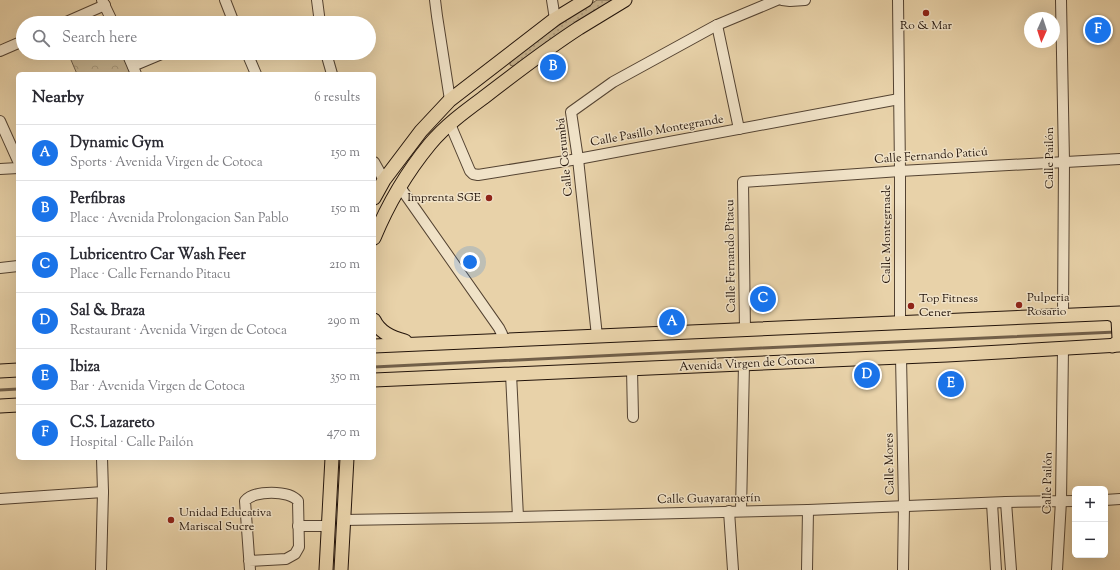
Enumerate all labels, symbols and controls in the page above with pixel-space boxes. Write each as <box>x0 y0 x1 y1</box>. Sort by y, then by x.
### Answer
marker: Ro & Mar <box>921 8 931 18</box>
north arrow <box>1024 12 1060 48</box>
pin: F <box>1085 15 1111 45</box>
search box <box>16 16 376 60</box>
place label: Ro & Mar <box>900 17 953 35</box>
icon: search <box>30 27 52 49</box>
text: Search here <box>62 28 137 49</box>
pin: B <box>540 52 566 82</box>
text: Nearby <box>32 86 84 110</box>
text: 6 results <box>314 89 360 107</box>
street label: Calle Pasillo Montegrande <box>589 110 725 152</box>
street label: Calle Corumbá <box>552 116 578 197</box>
street label: Calle Pailón <box>1041 127 1059 189</box>
text: Dynamic Gym <box>70 133 164 154</box>
street label: Calle Fernando Paticú <box>874 143 988 169</box>
text: A <box>40 144 50 162</box>
text: 150 m <box>331 144 360 162</box>
text: Sports · Avenida Virgen de Cotoca <box>70 154 263 172</box>
street label: Calle Montegrnade <box>878 184 896 283</box>
text: Perfibras <box>70 189 125 210</box>
place label: Imprenta SGE <box>407 189 482 207</box>
marker: Imprenta SGE <box>484 193 494 203</box>
street label: Calle Fernando Pitacu <box>721 199 741 313</box>
text: B <box>41 200 49 218</box>
text: 150 m <box>331 200 360 218</box>
text: Place · Avenida Prolongacion San Pablo <box>70 210 289 228</box>
text: Lubricentro Car Wash Feer <box>70 245 246 266</box>
your location <box>460 252 480 272</box>
text: C <box>40 256 50 274</box>
text: 210 m <box>329 256 360 274</box>
text: Place · Calle Fernando Pitacu <box>70 266 230 284</box>
pin: C <box>750 284 776 314</box>
place label: Pulperia Rosario <box>1027 289 1070 321</box>
place label: Top Fitness Cener <box>919 290 978 322</box>
marker: Pulperia Rosario <box>1014 300 1024 310</box>
text: Sal & Braza <box>70 301 145 322</box>
marker: Top Fitness Cener <box>906 301 916 311</box>
pin: A <box>659 307 685 337</box>
text: D <box>40 312 50 330</box>
text: 290 m <box>327 312 360 330</box>
text: Restaurant · Avenida Virgen de Cotoca <box>70 322 287 340</box>
street label: Avenida Virgen de Cotoca <box>679 351 816 377</box>
text: Ibiza <box>70 357 100 378</box>
pin: D <box>854 360 880 390</box>
text: E <box>41 368 49 386</box>
text: 350 m <box>330 368 360 386</box>
pin: E <box>938 369 964 399</box>
text: Bar · Avenida Virgen de Cotoca <box>70 378 245 396</box>
text: C.S. Lazareto <box>70 413 155 434</box>
text: F <box>41 424 49 442</box>
text: 470 m <box>327 424 360 442</box>
street label: Calle Mores <box>880 433 900 495</box>
text: Hospital · Calle Pailón <box>70 434 194 452</box>
street label: Calle Pailón <box>1038 452 1058 514</box>
map controls <box>1072 486 1108 558</box>
button: + <box>1072 486 1108 522</box>
street label: Calle Guayaramerín <box>657 489 761 509</box>
place label: Unidad Educativa Mariscal Sucre <box>179 504 272 536</box>
marker: Unidad Educativa Mariscal Sucre <box>166 515 176 525</box>
button: − <box>1072 522 1108 558</box>

